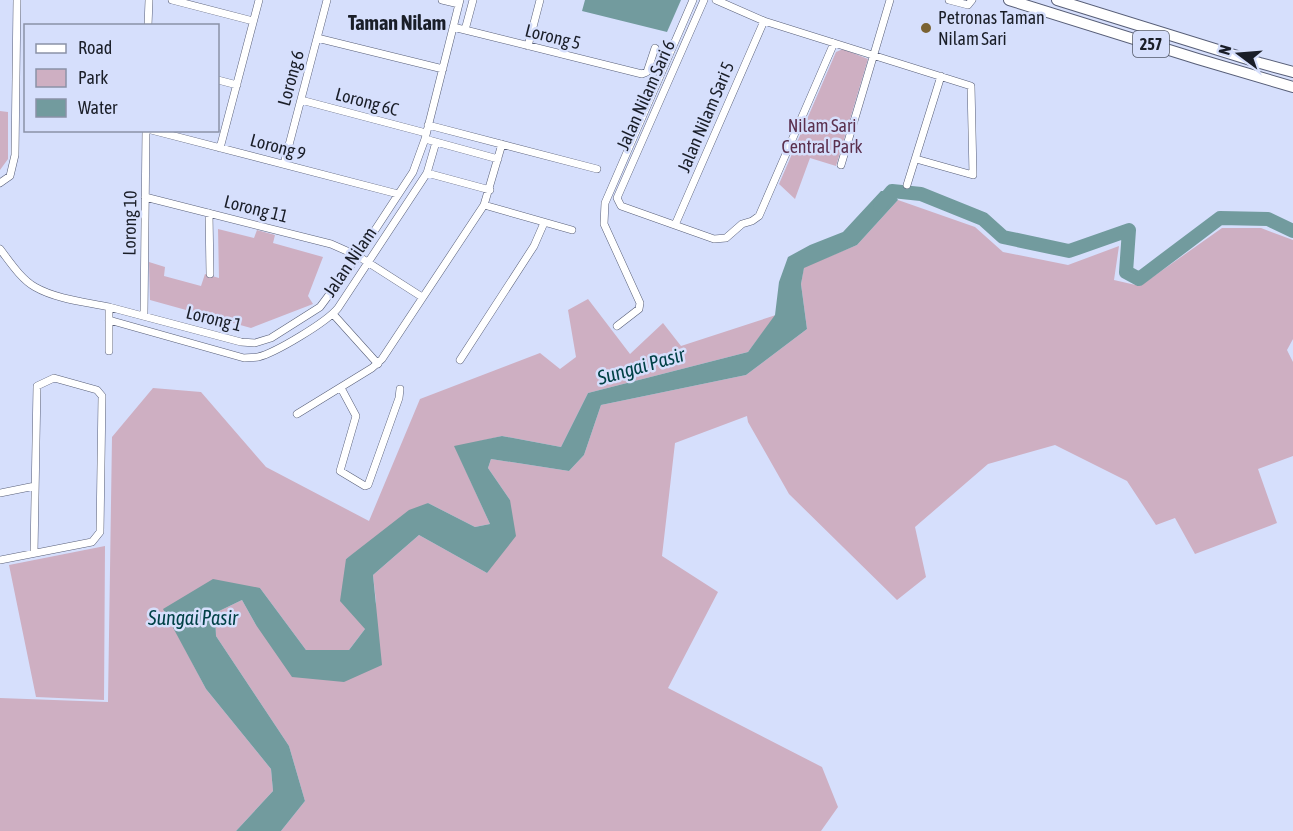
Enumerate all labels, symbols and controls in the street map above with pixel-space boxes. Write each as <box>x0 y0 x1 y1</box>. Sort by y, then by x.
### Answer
place label: Petronas Taman Nilam Sari <box>938 7 1045 49</box>
district label: Taman Nilam <box>348 11 446 34</box>
street label: Lorong 5 <box>523 19 583 54</box>
marker: Petronas Taman Nilam Sari <box>919 21 933 35</box>
legend <box>24 24 219 132</box>
north arrow <box>1209 24 1269 84</box>
road number: 257 <box>1133 31 1169 57</box>
text: Road <box>78 37 112 58</box>
street label: Jalan Nilam Sari 6 <box>612 37 679 153</box>
text: N <box>1215 43 1235 57</box>
street label: Lorong 6 <box>273 48 308 108</box>
street label: Jalan Nilam Sari 5 <box>673 58 738 175</box>
text: Park <box>78 67 108 88</box>
street label: Lorong 6C <box>333 83 401 120</box>
text: Water <box>78 97 118 118</box>
park label: Nilam Sari Central Park <box>782 115 862 157</box>
street label: Lorong 9 <box>248 129 308 164</box>
street label: Lorong 10 <box>118 190 141 256</box>
street label: Lorong 11 <box>222 190 290 227</box>
street label: Jalan Nilam <box>319 223 380 300</box>
street label: Lorong 1 <box>184 301 244 336</box>
water label: Sungai Pasir <box>594 342 688 389</box>
water label: Sungai Pasir <box>147 606 239 629</box>

